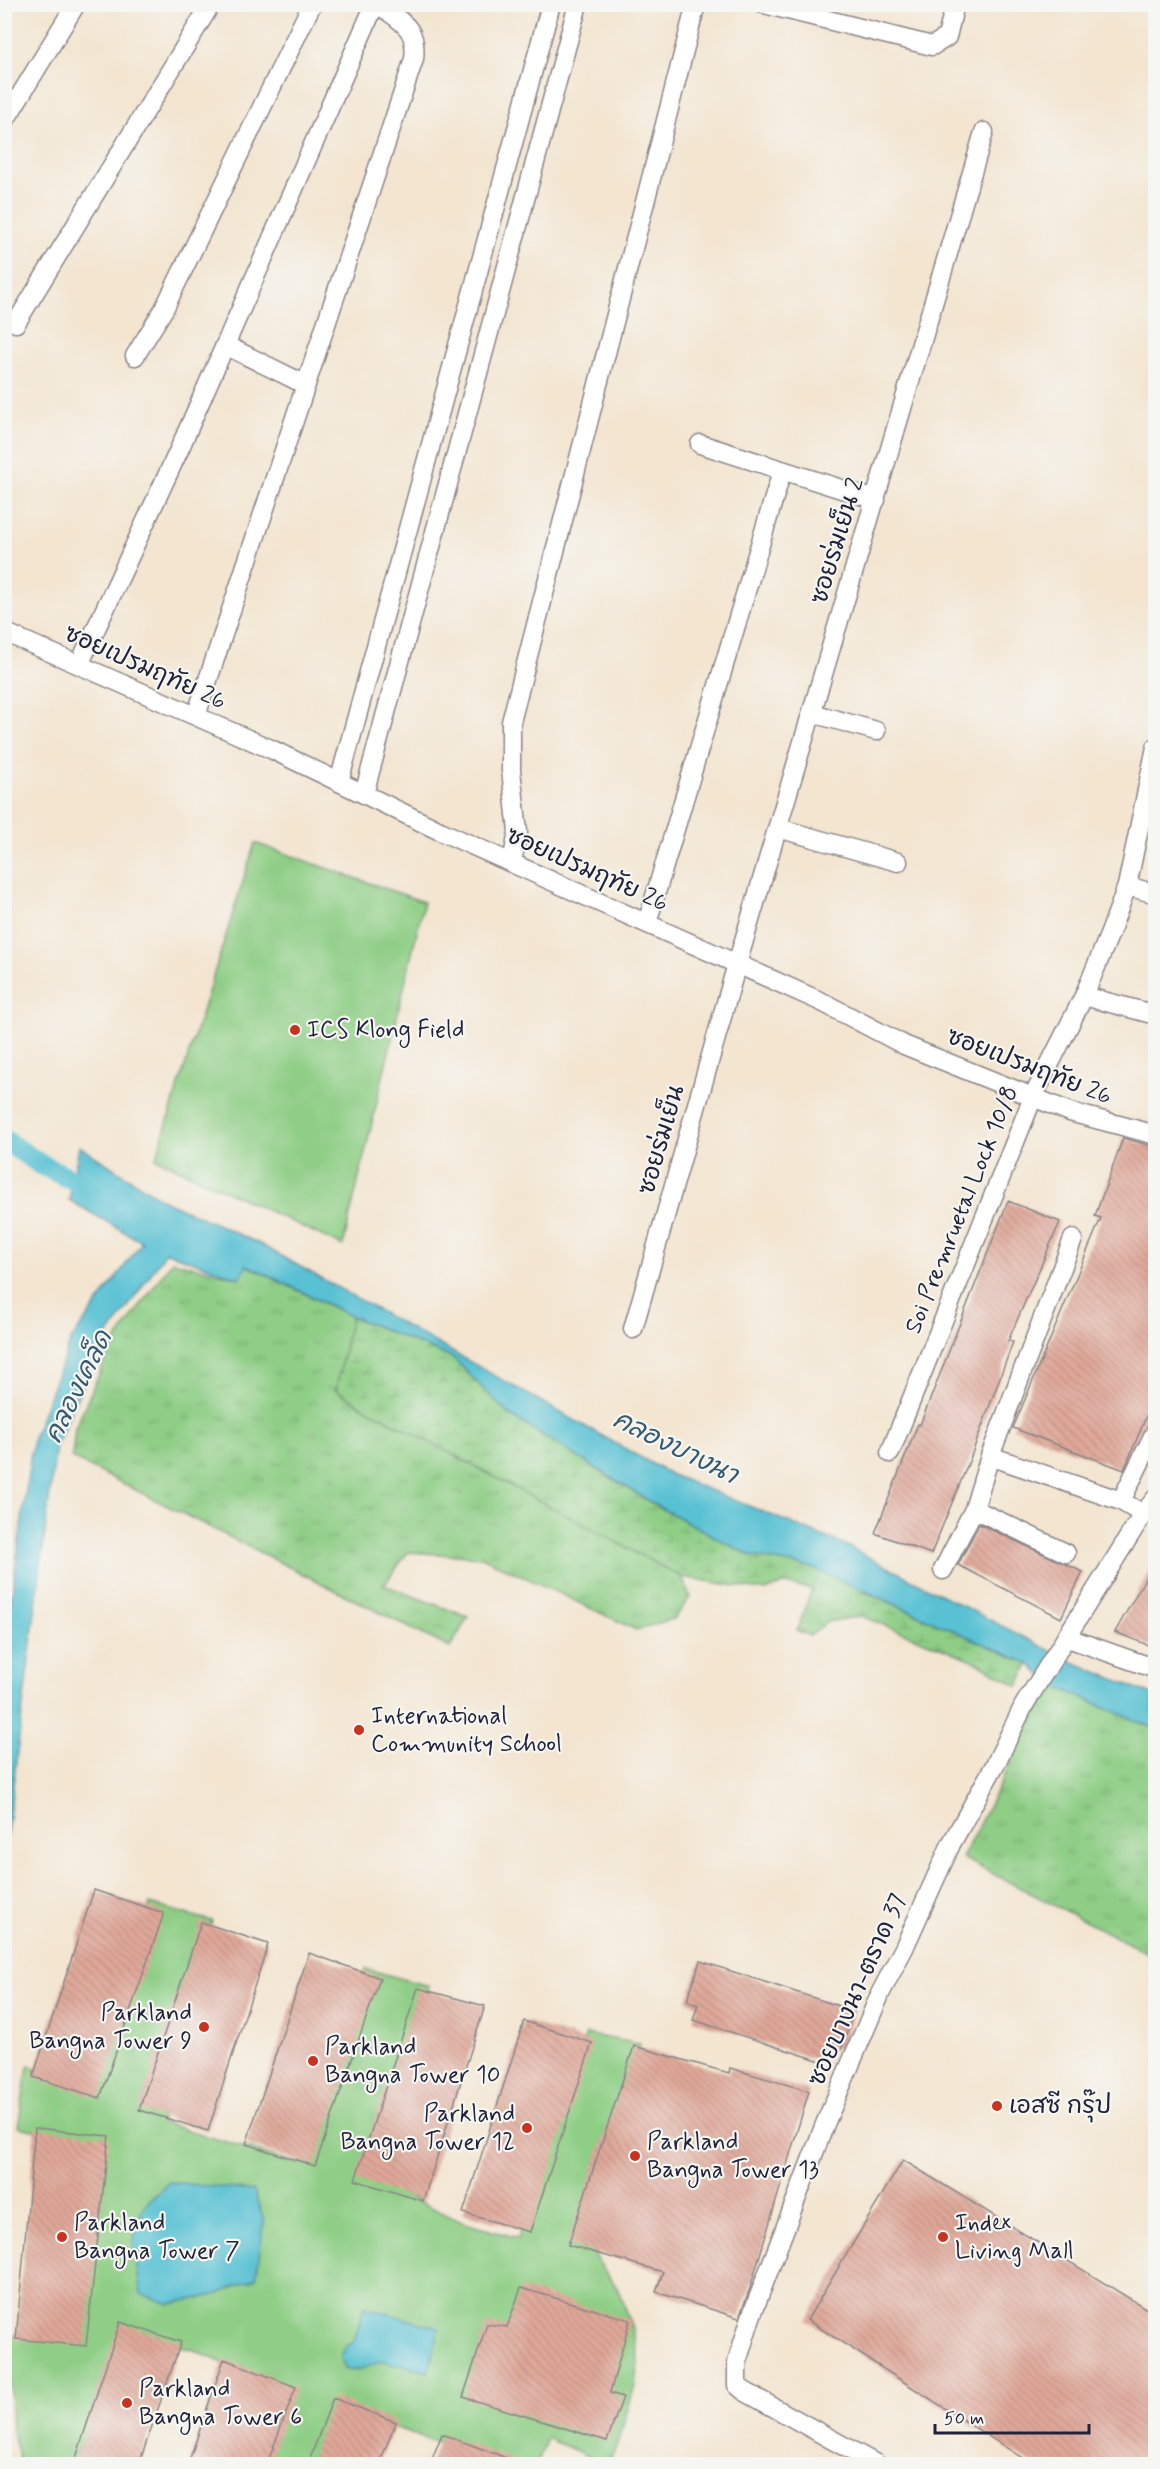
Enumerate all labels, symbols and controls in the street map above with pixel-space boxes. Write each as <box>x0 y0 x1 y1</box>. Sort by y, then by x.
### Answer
street label: ซอยร่มเย็น 2 <box>803 474 872 608</box>
street label: ซอยเปรมฤทัย 26 <box>59 618 231 718</box>
street label: ซอยเปรมฤทัย 26 <box>501 820 673 920</box>
place label: ICS Klong Field <box>307 1015 464 1048</box>
street label: ซอยเปรมฤทัย 26 <box>942 1021 1116 1113</box>
marker: ICS Klong Field <box>288 1023 302 1037</box>
street label: ซอยร่มเย็น <box>631 1082 692 1198</box>
street label: Soi Premruetal Lock 10/8 <box>898 1082 1026 1338</box>
water label: คลองเคล็ด <box>35 1323 121 1449</box>
water label: คลองบางนา <box>607 1403 745 1494</box>
place label: International Community School <box>371 1701 562 1760</box>
marker: International Community School <box>352 1723 366 1737</box>
street label: ซอยบางนา-ตราด 37 <box>802 1889 914 2091</box>
place label: Parkland Bangna Tower 9 <box>29 1998 192 2059</box>
marker: Parkland Bangna Tower 9 <box>197 2020 211 2034</box>
place label: Parkland Bangna Tower 10 <box>325 2032 500 2093</box>
marker: Parkland Bangna Tower 10 <box>306 2054 320 2068</box>
place label: เอสซี กรุ๊ป <box>1009 2089 1111 2123</box>
place label: Parkland Bangna Tower 12 <box>341 2099 515 2160</box>
marker: เอสซี กรุ๊ป <box>990 2099 1004 2113</box>
marker: Parkland Bangna Tower 12 <box>520 2121 534 2135</box>
place label: Parkland Bangna Tower 13 <box>647 2127 819 2188</box>
marker: Parkland Bangna Tower 13 <box>628 2149 642 2163</box>
place label: Parkland Bangna Tower 7 <box>74 2208 240 2269</box>
place label: Index Living Mall <box>955 2208 1074 2267</box>
marker: Parkland Bangna Tower 7 <box>55 2230 69 2244</box>
marker: Index Living Mall <box>936 2230 950 2244</box>
place label: Parkland Bangna Tower 6 <box>139 2374 302 2435</box>
marker: Parkland Bangna Tower 6 <box>120 2396 134 2410</box>
scale bar <box>935 2397 1090 2435</box>
text: 50 m <box>944 2407 984 2431</box>

